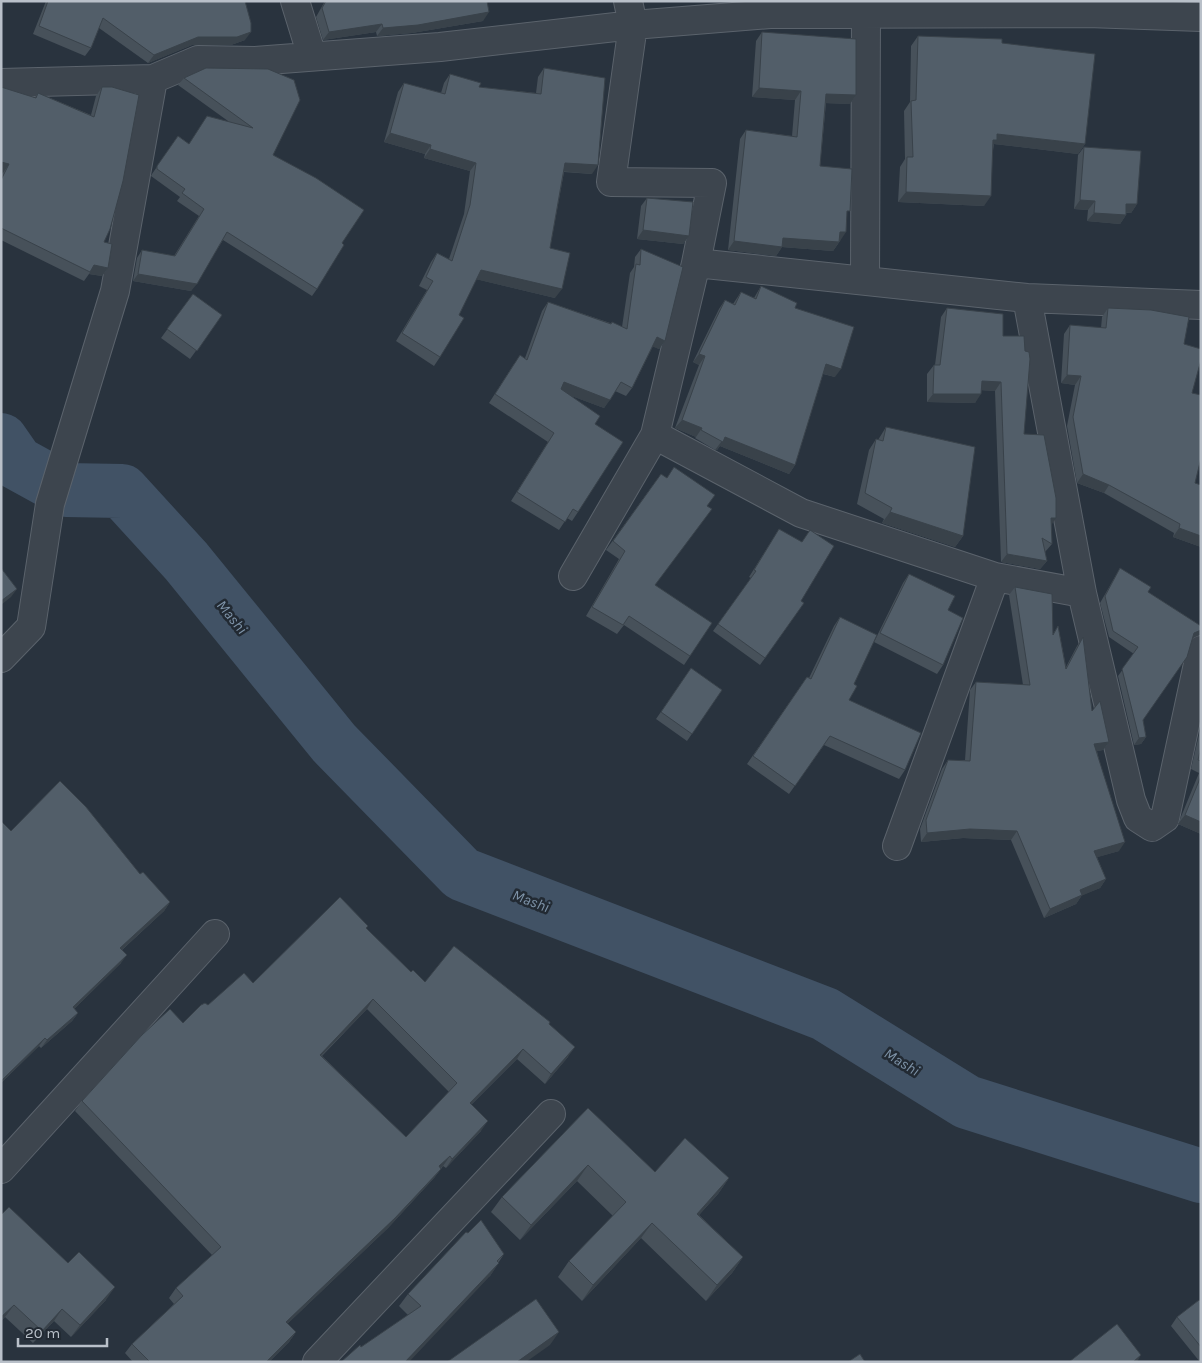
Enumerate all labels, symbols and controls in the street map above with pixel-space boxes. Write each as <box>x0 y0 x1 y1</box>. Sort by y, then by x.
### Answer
water label: Mashi <box>213 596 251 638</box>
water label: Mashi <box>510 886 552 916</box>
water label: Mashi <box>881 1044 923 1080</box>
scale bar <box>18 1316 106 1348</box>
text: 20 m <box>25 1324 60 1342</box>

